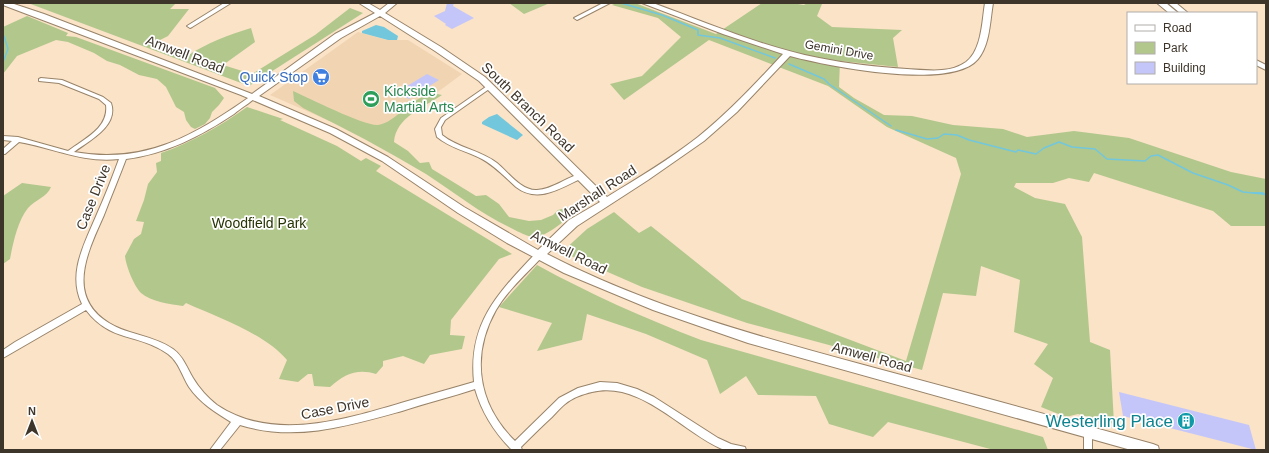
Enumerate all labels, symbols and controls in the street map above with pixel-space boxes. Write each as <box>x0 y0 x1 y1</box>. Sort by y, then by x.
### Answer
legend <box>1127 12 1257 84</box>
text: Road <box>1163 21 1192 35</box>
street label: Amwell Road <box>144 32 226 76</box>
street label: Gemini Drive <box>804 37 875 63</box>
text: Park <box>1163 41 1189 55</box>
street label: South Branch Road <box>478 59 578 155</box>
text: Building <box>1163 61 1206 75</box>
supermarket icon: Quick Stop <box>311 67 331 87</box>
place label: Quick Stop <box>240 69 308 85</box>
place label: Kickside Martial Arts <box>384 83 454 115</box>
sports icon: Kickside Martial Arts <box>361 89 381 109</box>
street label: Case Drive <box>73 162 113 232</box>
street label: Marshall Road <box>555 162 639 224</box>
park label: Woodfield Park <box>212 215 307 231</box>
street label: Amwell Road <box>528 227 610 277</box>
street label: Amwell Road <box>830 339 914 375</box>
street label: Case Drive <box>299 394 371 422</box>
north arrow <box>12 401 52 441</box>
text: N <box>28 405 36 417</box>
building icon: Westerling Place <box>1176 411 1196 431</box>
place label: Westerling Place <box>1046 412 1173 431</box>

